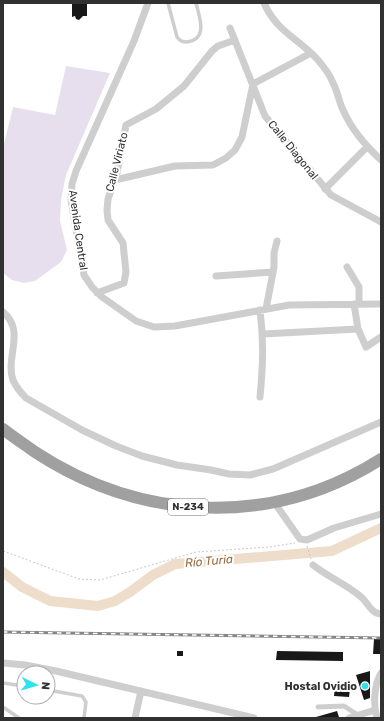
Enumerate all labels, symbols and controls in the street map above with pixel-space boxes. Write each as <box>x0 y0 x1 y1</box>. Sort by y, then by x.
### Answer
street label: Calle Diagonal <box>265 118 321 182</box>
street label: Calle Viriato <box>103 131 131 193</box>
street label: Avenida Central <box>66 189 90 271</box>
road number: N-234 <box>168 499 208 515</box>
water label: Río Turia <box>184 552 234 570</box>
north arrow <box>16 665 56 705</box>
place label: Hostal Ovidio <box>285 680 357 693</box>
text: N <box>39 681 52 690</box>
marker: Hostal Ovidio <box>360 681 370 691</box>

